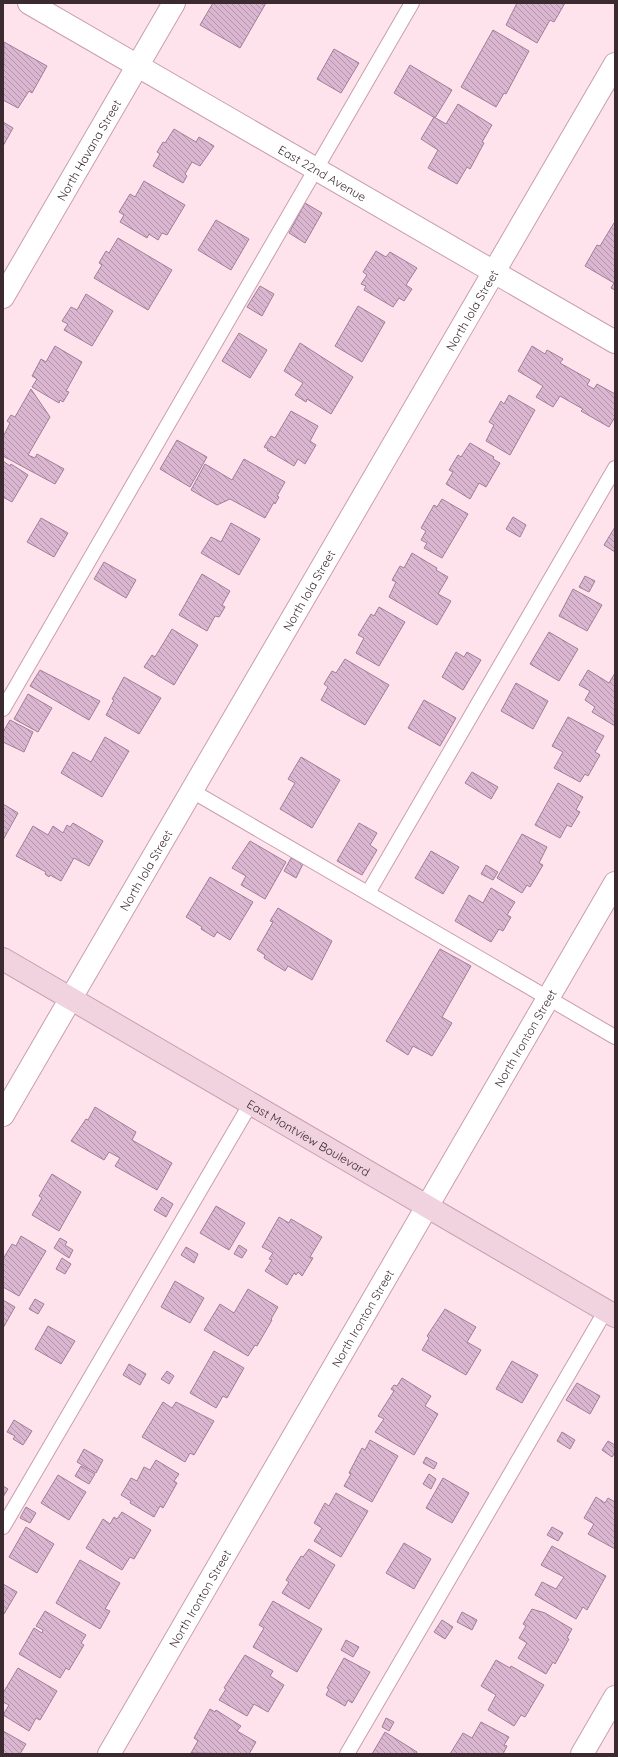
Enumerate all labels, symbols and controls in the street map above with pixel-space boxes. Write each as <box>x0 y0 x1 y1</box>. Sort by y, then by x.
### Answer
street label: North Havana Street <box>53 97 124 203</box>
street label: East 22nd Avenue <box>276 141 369 204</box>
street label: North Iola Street <box>442 267 501 353</box>
street label: North Iola Street <box>279 547 338 633</box>
street label: North Iola Street <box>116 827 175 913</box>
street label: North Ironton Street <box>491 986 559 1090</box>
street label: East Montview Boulevard <box>245 1096 373 1179</box>
street label: North Ironton Street <box>328 1267 396 1370</box>
street label: North Ironton Street <box>165 1547 234 1650</box>

